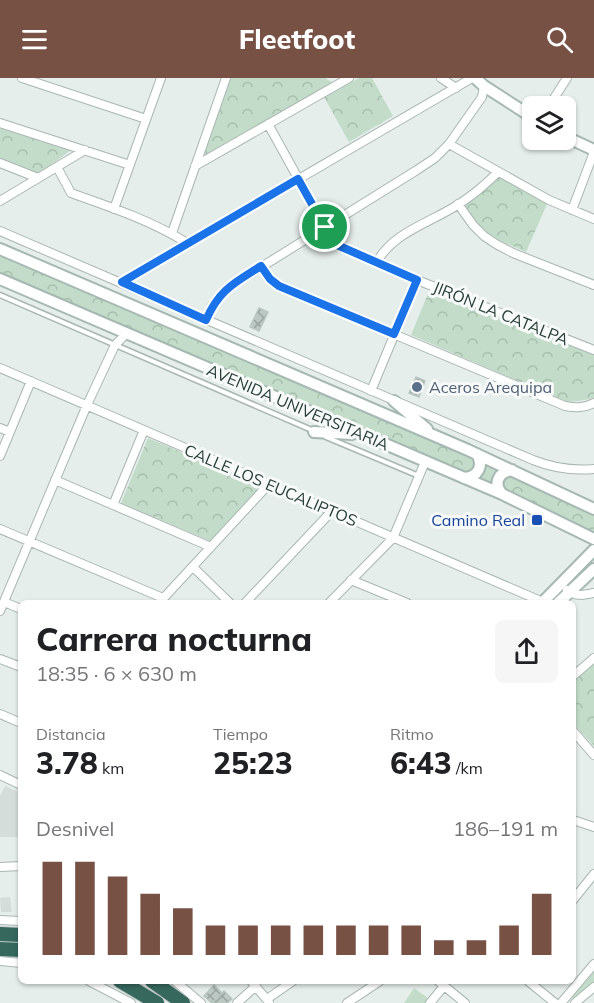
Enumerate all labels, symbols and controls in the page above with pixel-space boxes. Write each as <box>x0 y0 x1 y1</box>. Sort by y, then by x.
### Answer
text: Fleetfoot <box>239 22 355 56</box>
icon: menu <box>18 23 51 56</box>
icon: search <box>543 23 576 56</box>
map controls <box>522 96 576 150</box>
button: layers <box>522 96 576 150</box>
pin <box>299 201 350 252</box>
icon: arrive <box>308 210 341 243</box>
street label: JIRÓN LA CATALPA <box>430 277 572 349</box>
street label: AVENIDA UNIVERSITARIA <box>204 360 392 455</box>
place label: Aceros Arequipa <box>429 377 552 397</box>
marker: Aceros Arequipa <box>410 380 424 394</box>
street label: CALLE LOS EUCALIPTOS <box>182 439 360 531</box>
place label: Camino Real <box>431 510 525 530</box>
marker: Camino Real <box>530 513 544 527</box>
text: Carrera nocturna <box>36 618 312 659</box>
button: share <box>495 620 558 683</box>
text: 18:35 · 6 × 630 m <box>36 661 197 686</box>
text: Distancia <box>36 724 106 744</box>
text: Tiempo <box>213 724 268 744</box>
text: Ritmo <box>390 724 434 744</box>
text: 3.78 <box>36 744 98 782</box>
text: 25:23 <box>213 744 293 782</box>
text: 6:43 <box>390 744 452 782</box>
text: km <box>98 758 124 778</box>
text: /km <box>452 758 483 778</box>
text: Desnivel <box>36 816 114 841</box>
text: 186–191 m <box>453 816 558 841</box>

